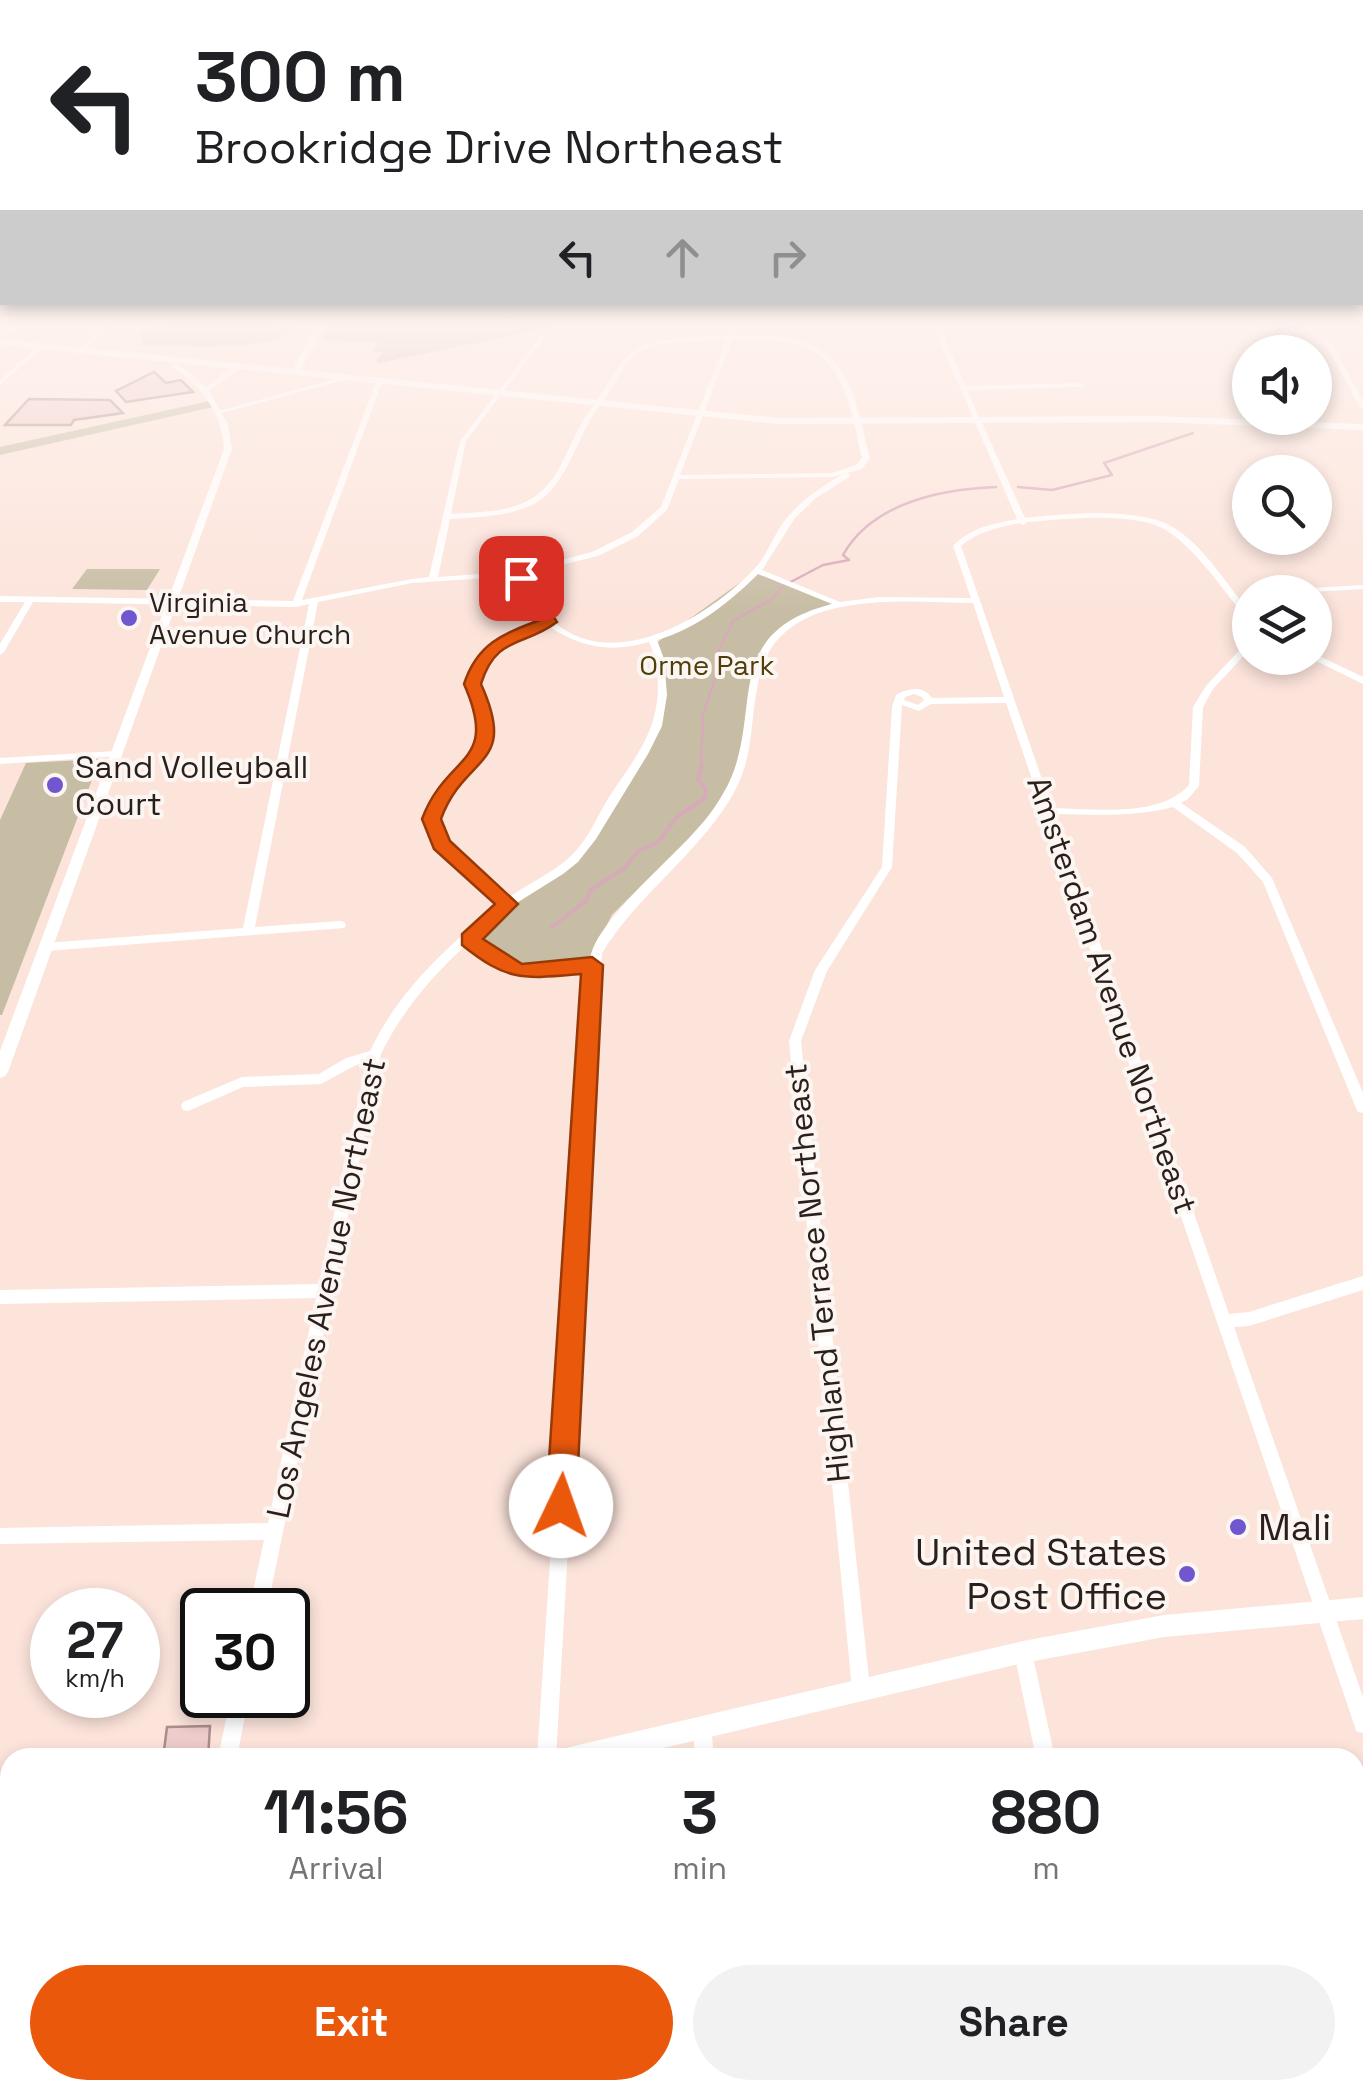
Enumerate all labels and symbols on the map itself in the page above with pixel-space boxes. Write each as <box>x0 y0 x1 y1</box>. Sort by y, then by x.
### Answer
pin <box>479 536 564 621</box>
place label: Virginia Avenue Church <box>149 584 351 652</box>
marker: Virginia Avenue Church <box>118 607 140 629</box>
park label: Orme Park <box>639 647 775 683</box>
place label: Sand Volleyball Court <box>75 747 308 824</box>
street label: Amsterdam Avenue Northeast <box>1018 771 1206 1219</box>
marker: Sand Volleyball Court <box>44 774 66 796</box>
street label: Los Angeles Avenue Northeast <box>258 1054 394 1522</box>
street label: Highland Terrace Northeast <box>775 1062 859 1484</box>
position arrow <box>509 1454 613 1558</box>
place label: Mali <box>1258 1503 1331 1551</box>
marker: Mali <box>1227 1516 1249 1538</box>
place label: United States Post Office <box>915 1528 1167 1620</box>
marker: United States Post Office <box>1176 1563 1198 1585</box>
speed limit sign: 30 <box>180 1588 310 1718</box>

